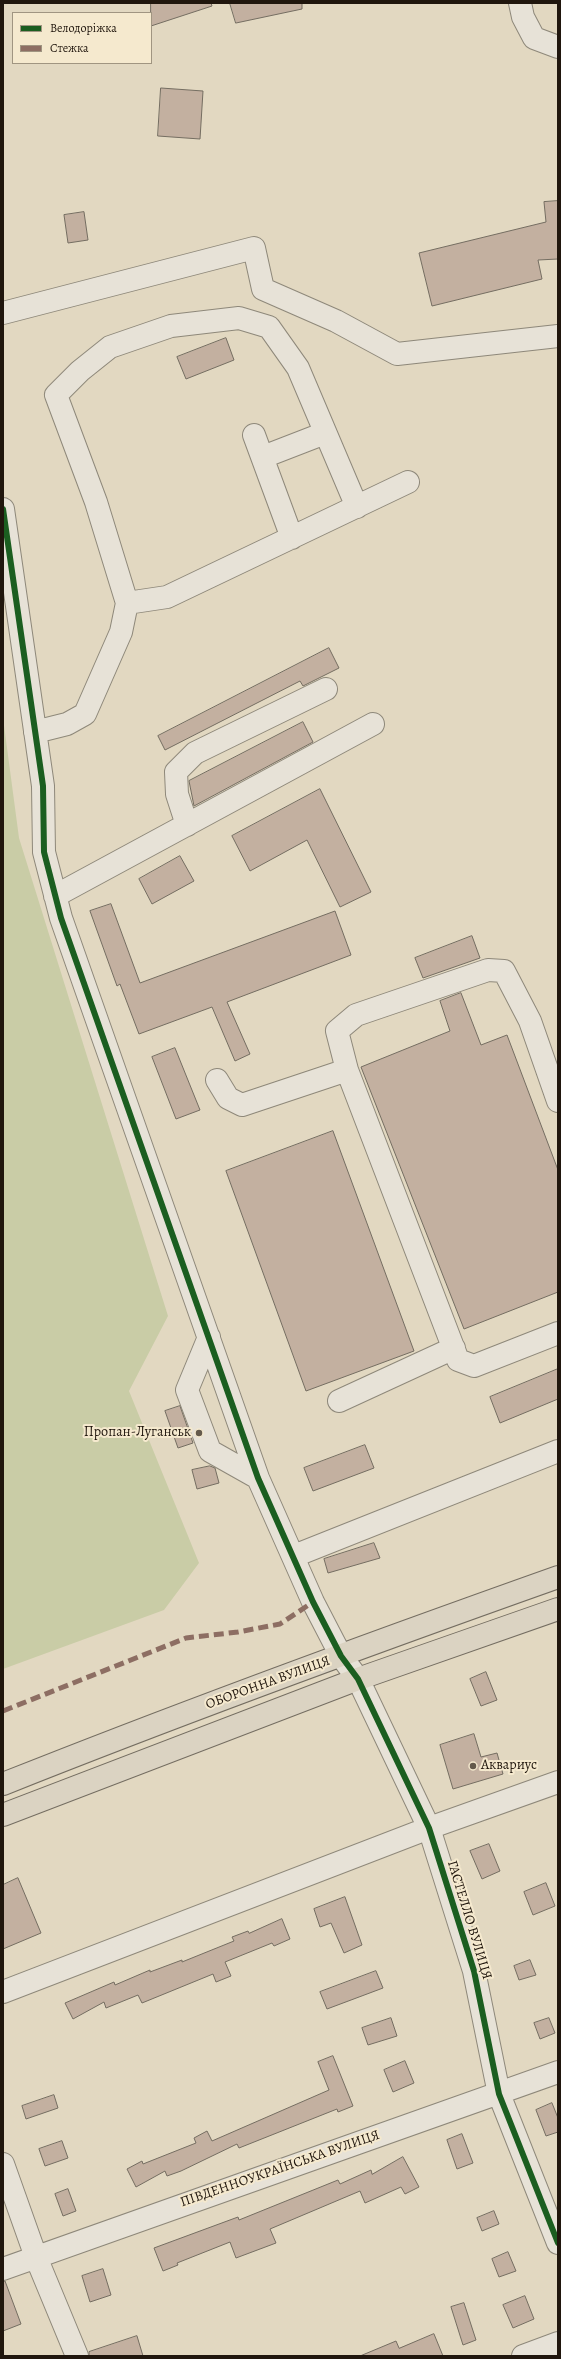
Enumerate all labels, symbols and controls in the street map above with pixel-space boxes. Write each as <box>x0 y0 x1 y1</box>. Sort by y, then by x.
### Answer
legend <box>12 12 152 64</box>
text: Велодоріжка <box>50 20 117 36</box>
text: Стежка <box>50 40 89 56</box>
place label: Пропан-Луганськ <box>84 1425 191 1441</box>
marker: Пропан-Луганськ <box>194 1428 204 1438</box>
street label: ОБОРОННА ВУЛИЦЯ <box>204 1653 332 1713</box>
place label: Аквариус <box>481 1758 537 1774</box>
marker: Аквариус <box>468 1761 478 1771</box>
street label: ГАСТЕЛЛО ВУЛИЦЯ <box>443 1858 495 1982</box>
street label: ПІВДЕННОУКРАЇНСЬКА ВУЛИЦЯ <box>178 2127 382 2211</box>

